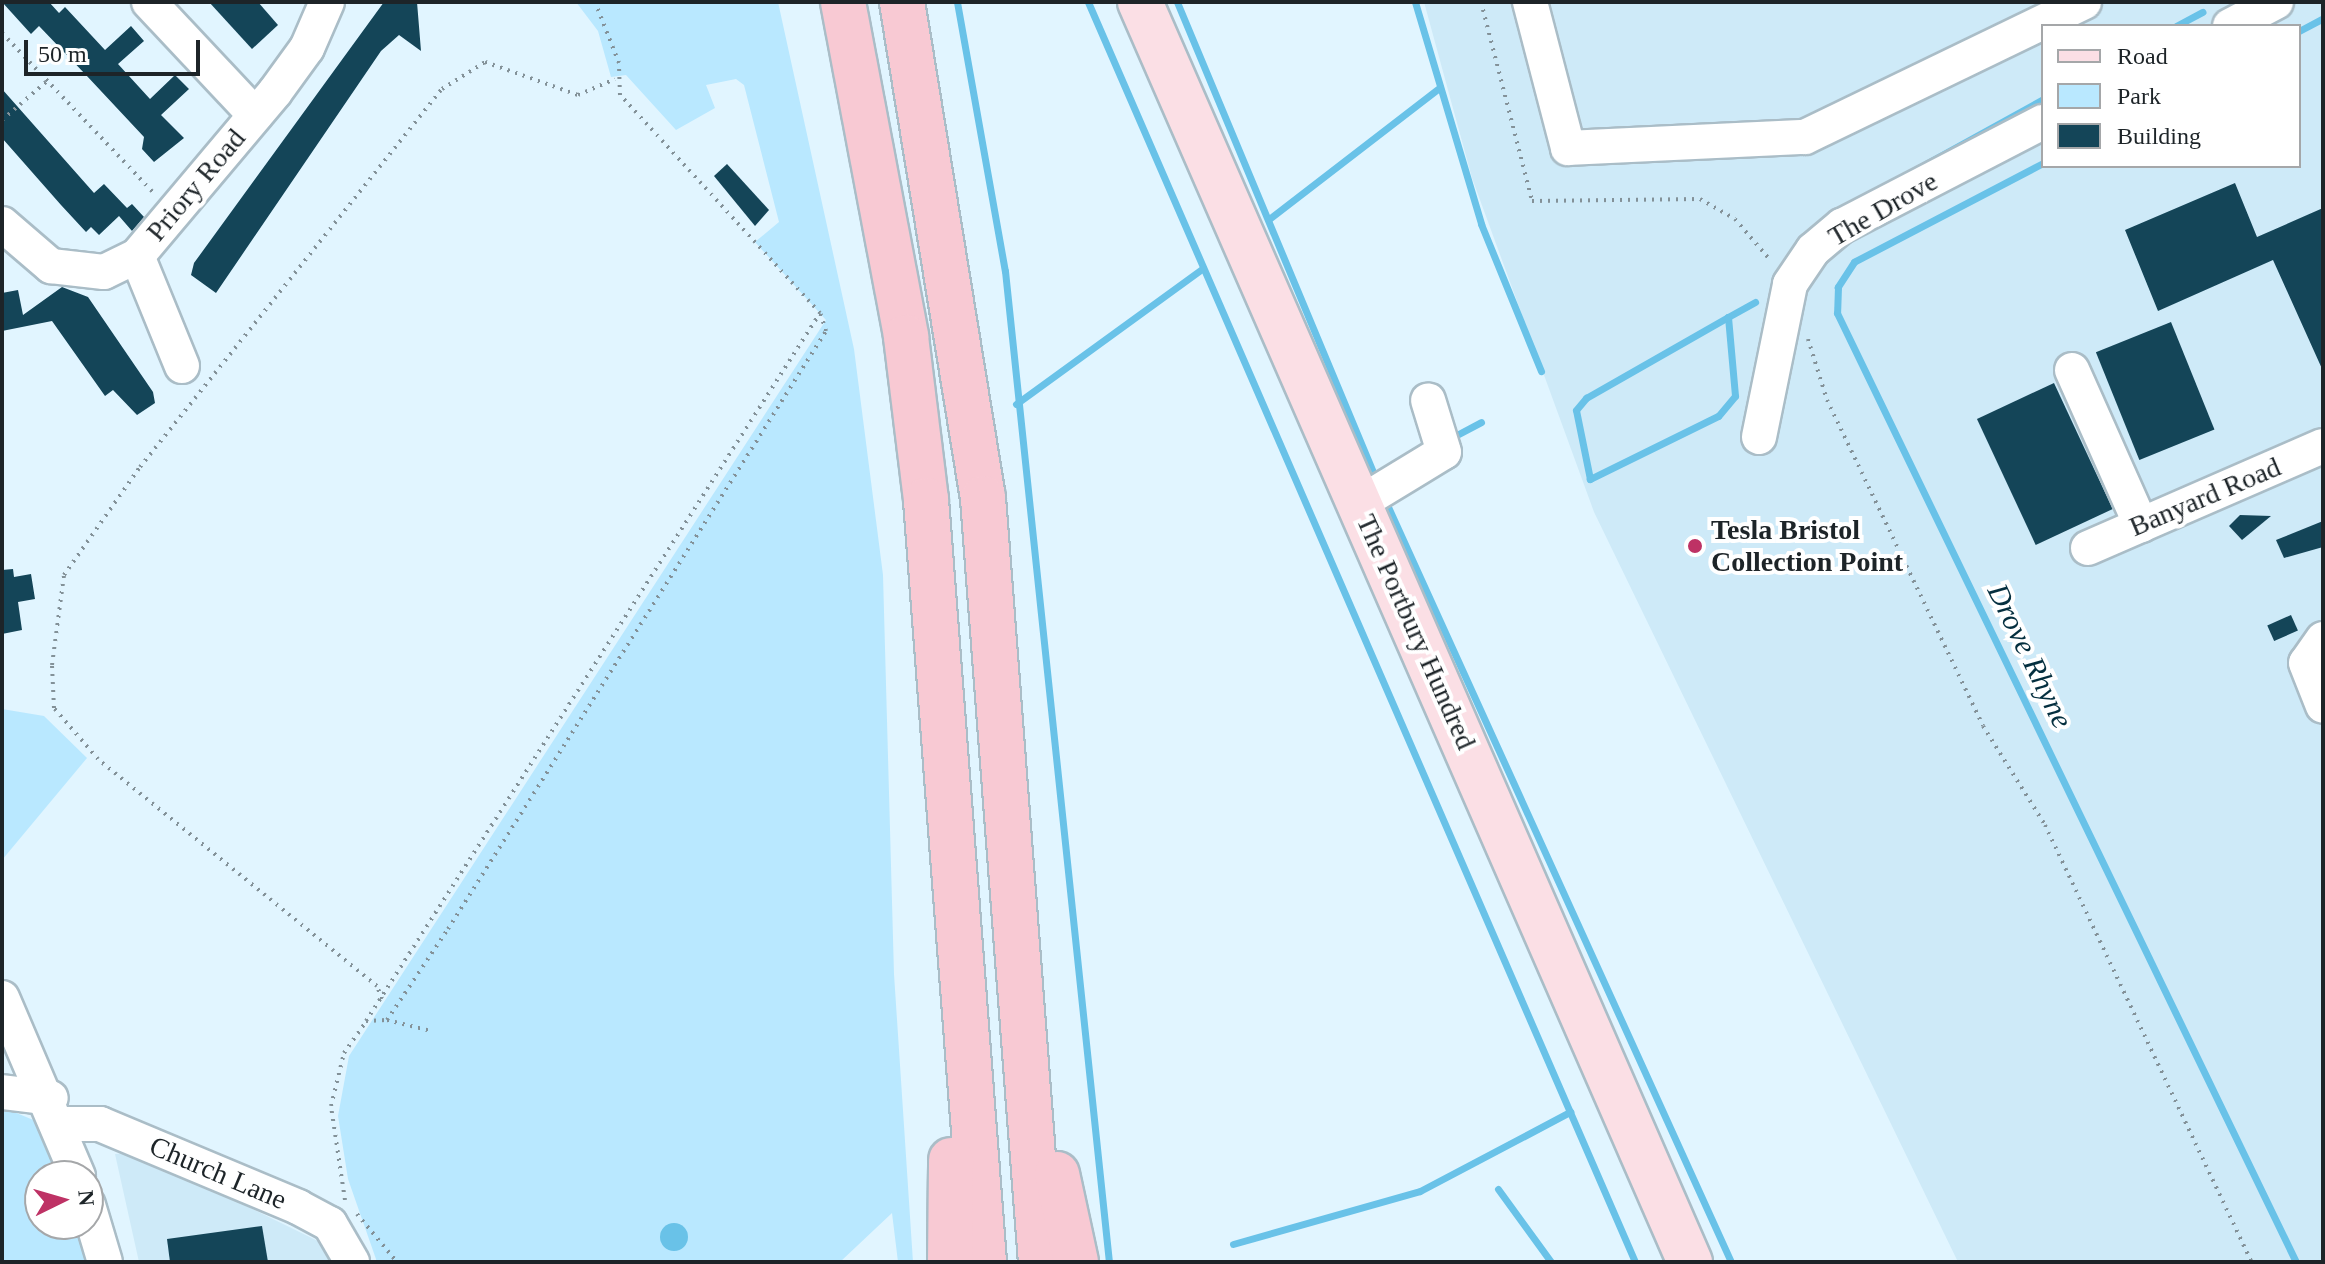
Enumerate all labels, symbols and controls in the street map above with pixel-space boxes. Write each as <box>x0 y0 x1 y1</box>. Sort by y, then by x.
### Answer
scale bar <box>28 24 204 74</box>
legend <box>2041 24 2301 168</box>
text: 50 m <box>38 41 87 67</box>
text: Road <box>2117 43 2168 69</box>
text: Park <box>2117 83 2161 109</box>
street label: Priory Road <box>139 122 253 248</box>
text: Building <box>2117 123 2201 149</box>
street label: The Drove <box>1822 164 1944 254</box>
street label: Banyard Road <box>2124 450 2286 544</box>
street label: The Portbury Hundred <box>1349 509 1483 755</box>
place label: Tesla Bristol Collection Point <box>1711 513 1903 579</box>
marker: Tesla Bristol Collection Point <box>1686 537 1704 555</box>
water label: Drove Rhyne <box>1980 578 2080 734</box>
street label: Church Lane <box>145 1129 291 1217</box>
north arrow <box>24 1160 104 1240</box>
text: N <box>73 1189 100 1207</box>

